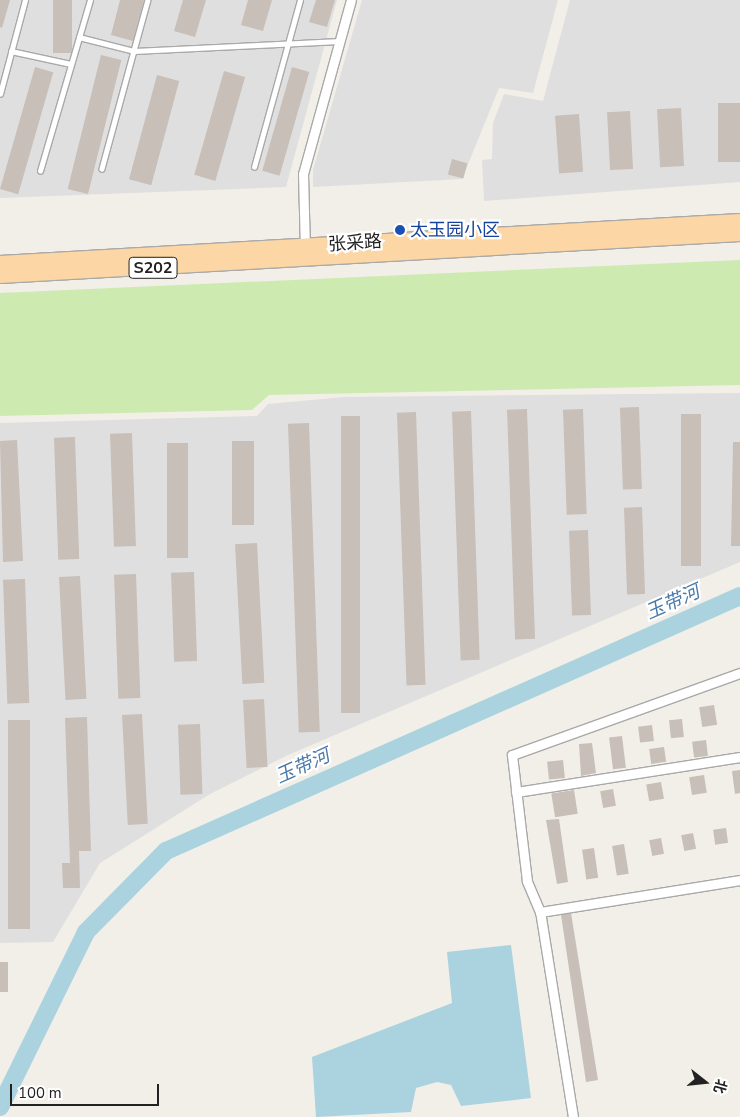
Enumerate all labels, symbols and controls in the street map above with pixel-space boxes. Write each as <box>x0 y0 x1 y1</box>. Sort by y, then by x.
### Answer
place label: 太玉园小区 <box>410 219 500 241</box>
marker: 太玉园小区 <box>394 224 406 236</box>
street label: 张采路 <box>327 230 383 256</box>
road number: S202 <box>128 254 178 282</box>
water label: 玉带河 <box>642 581 704 625</box>
water label: 玉带河 <box>272 745 334 789</box>
north arrow <box>680 1057 730 1107</box>
scale bar <box>12 1074 161 1106</box>
text: 北 <box>709 1077 731 1096</box>
text: 100 m <box>18 1083 62 1103</box>

